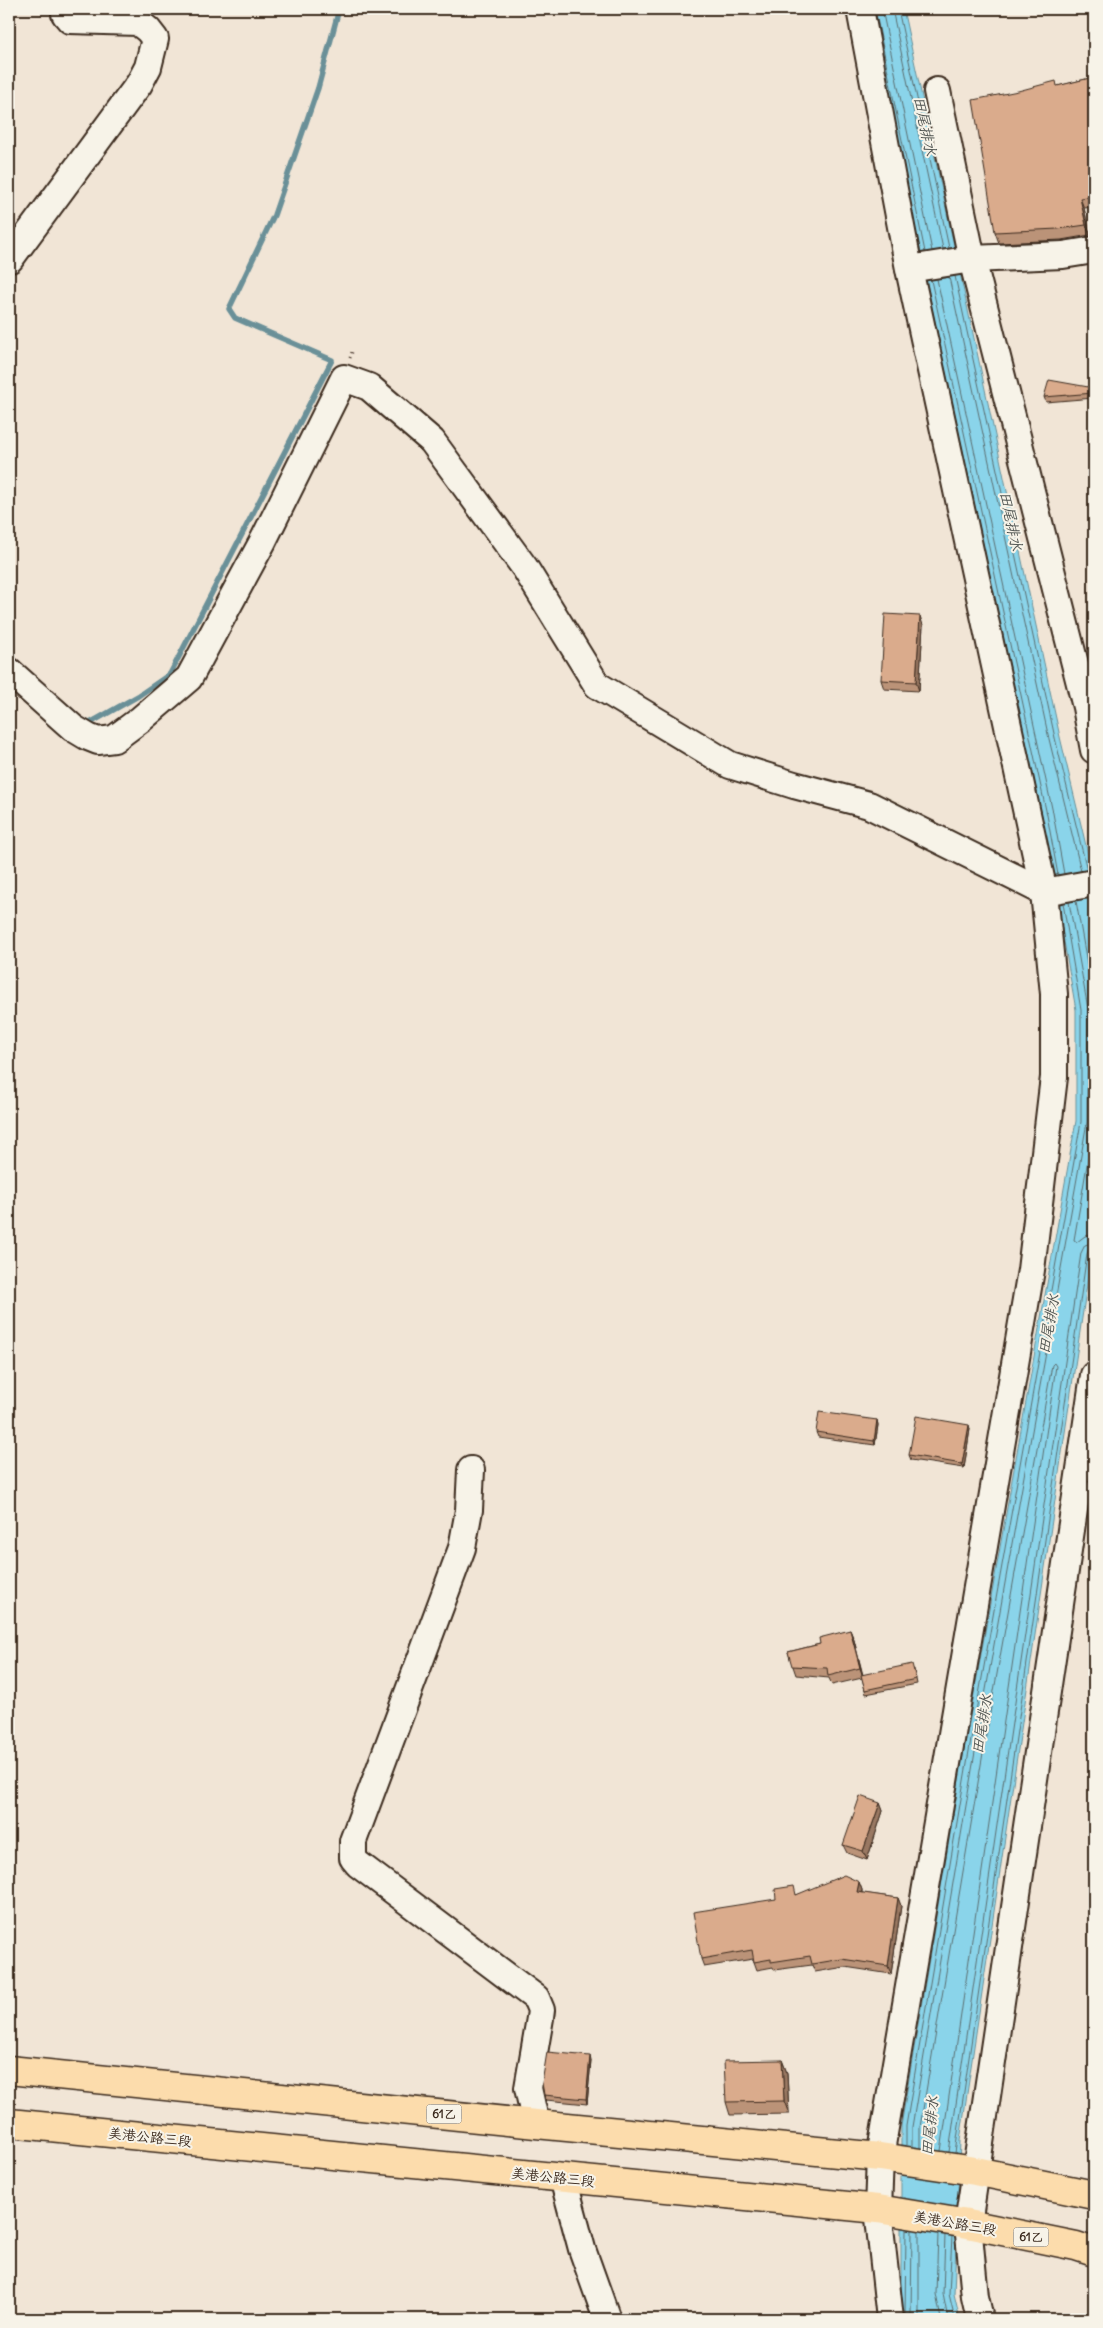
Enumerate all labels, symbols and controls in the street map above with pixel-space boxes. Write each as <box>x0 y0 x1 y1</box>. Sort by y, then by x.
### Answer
water label: 田尾排水 <box>910 95 941 158</box>
water label: 田尾排水 <box>996 490 1027 553</box>
water label: 田尾排水 <box>1034 1292 1063 1355</box>
water label: 田尾排水 <box>967 1692 996 1755</box>
water label: 田尾排水 <box>917 2094 942 2157</box>
road number: 61乙 <box>426 2104 462 2124</box>
street label: 美港公路三段 <box>107 2124 193 2150</box>
street label: 美港公路三段 <box>510 2164 596 2190</box>
street label: 美港公路三段 <box>912 2207 998 2239</box>
road number: 61乙 <box>1014 2228 1048 2246</box>

